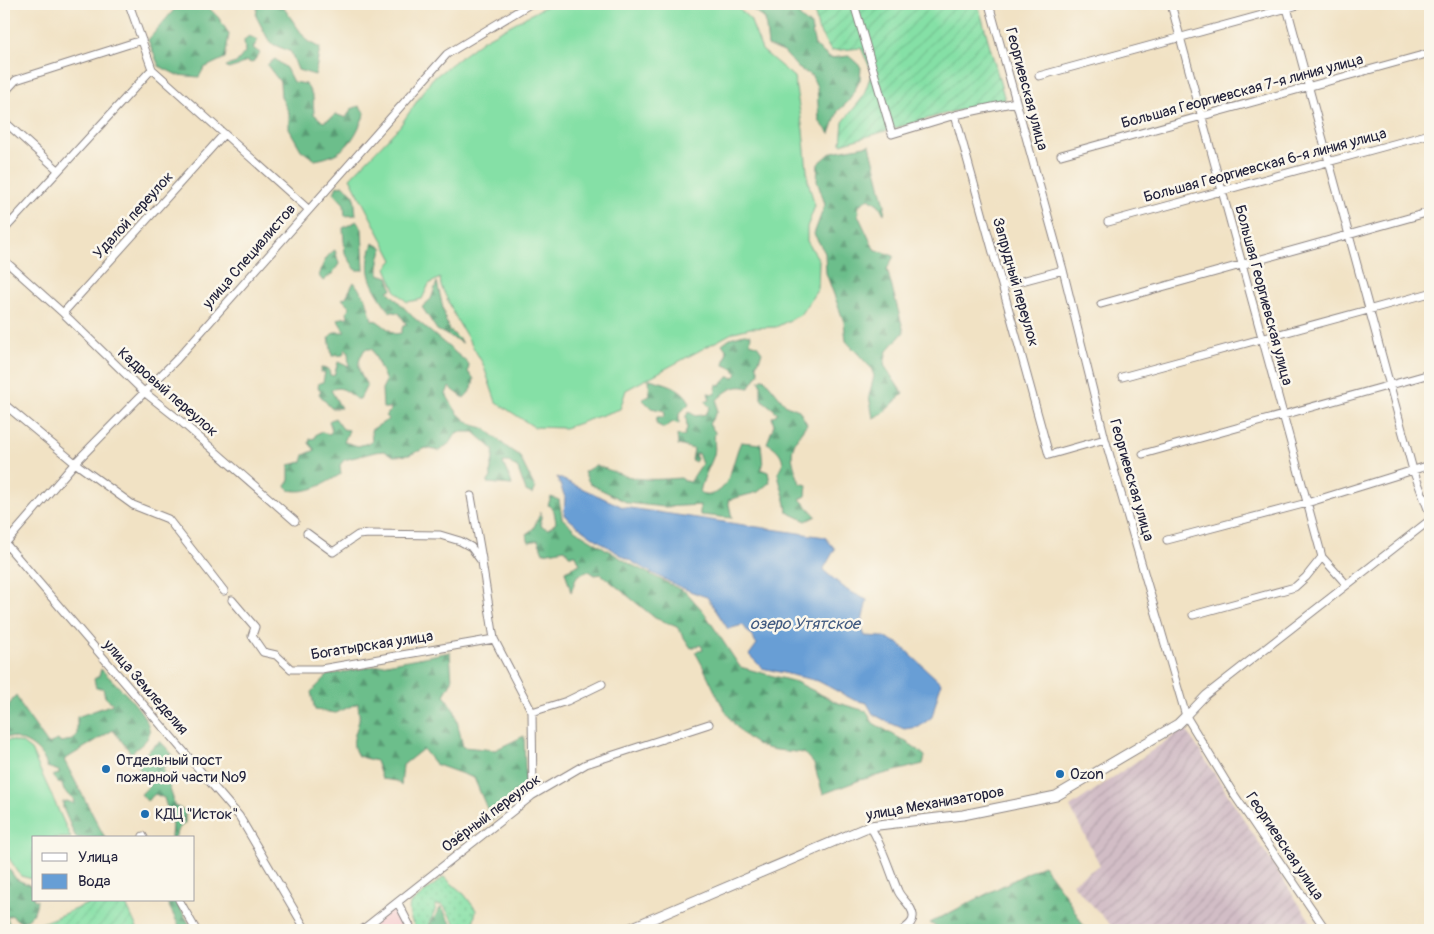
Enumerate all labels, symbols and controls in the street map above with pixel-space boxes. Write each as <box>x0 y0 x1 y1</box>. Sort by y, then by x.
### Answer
street label: Георгиевская улица <box>1001 26 1052 153</box>
street label: Большая Георгиевская 7-я линия улица <box>1119 50 1365 133</box>
street label: Большая Георгиевская 6-я линия улица <box>1142 124 1389 207</box>
street label: Удалой переулок <box>89 168 178 263</box>
street label: улица Специалистов <box>198 200 300 313</box>
street label: Большая Георгиевская улица <box>1230 203 1297 387</box>
street label: Запрудный переулок <box>988 215 1043 349</box>
street label: Кадровый переулок <box>114 344 222 441</box>
street label: Георгиевская улица <box>1105 417 1158 543</box>
water label: озеро Утятское <box>750 614 862 634</box>
street label: Богатырская улица <box>310 626 435 665</box>
street label: улица Земледелия <box>98 635 192 739</box>
place label: Отдельный пост пожарной части №9 <box>116 751 247 787</box>
marker: Отдельный пост пожарной части №9 <box>100 763 112 775</box>
place label: Ozon <box>1070 765 1104 784</box>
marker: Ozon <box>1054 768 1066 780</box>
street label: Озёрный переулок <box>438 770 545 857</box>
street label: улица Механизаторов <box>864 782 1006 825</box>
street label: Георгиевская улица <box>1241 789 1328 904</box>
place label: КДЦ "Исток" <box>155 805 238 824</box>
marker: КДЦ "Исток" <box>139 808 151 820</box>
legend <box>32 836 195 902</box>
text: Улица <box>78 848 118 867</box>
text: Вода <box>78 872 111 891</box>

